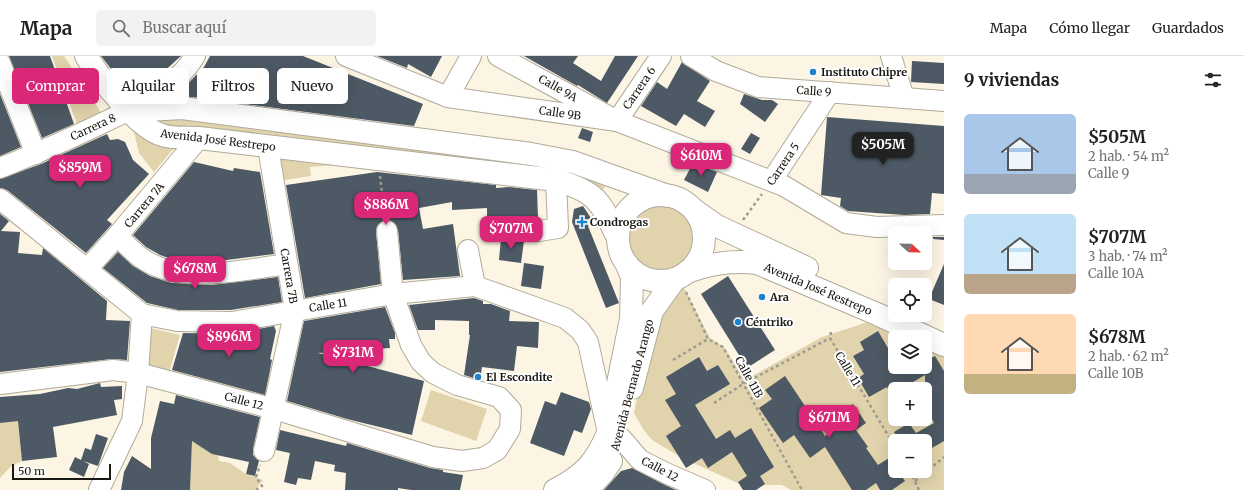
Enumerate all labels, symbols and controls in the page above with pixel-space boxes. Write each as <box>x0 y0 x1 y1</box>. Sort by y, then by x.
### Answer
search box <box>96 10 376 46</box>
text: Mapa <box>20 16 72 40</box>
icon: search <box>110 17 132 39</box>
text: Buscar aquí <box>142 18 226 37</box>
text: Mapa <box>990 19 1027 37</box>
text: Cómo llegar <box>1049 19 1130 37</box>
text: Guardados <box>1152 19 1224 37</box>
street label: Carrera 6 <box>620 64 659 112</box>
place label: Instituto Chipre <box>821 65 907 79</box>
marker: Instituto Chipre <box>808 67 818 77</box>
chip: Comprar <box>12 68 99 104</box>
chip: Alquilar <box>107 68 189 104</box>
chip: Filtros <box>197 68 269 104</box>
chip: Nuevo <box>277 68 348 104</box>
text: 9 viviendas <box>964 69 1059 91</box>
icon: filters <box>1202 69 1224 91</box>
street label: Calle 9A <box>536 72 580 104</box>
street label: Calle 9 <box>796 83 832 99</box>
street label: Calle 9B <box>538 103 582 123</box>
street label: Carrera 8 <box>68 110 118 144</box>
street label: Avenida José Restrepo <box>159 126 277 154</box>
text: $505M <box>1088 126 1146 148</box>
icon: home <box>996 130 1044 178</box>
pin: $505M <box>855 132 911 166</box>
text: $505M <box>861 136 905 153</box>
street label: Carrera 5 <box>764 140 802 188</box>
pin: $610M <box>673 143 729 177</box>
text: $610M <box>680 147 722 164</box>
text: 2 hab. · 54 m² <box>1088 148 1169 165</box>
pin: $859M <box>52 155 108 189</box>
text: $859M <box>58 159 102 176</box>
text: Calle 9 <box>1088 165 1129 182</box>
street label: Carrera 7A <box>121 179 167 230</box>
pin: $886M <box>358 192 414 226</box>
text: $886M <box>363 196 409 213</box>
place label: Condrogas <box>590 215 648 229</box>
pin: $707M <box>483 216 539 250</box>
marker: Condrogas <box>577 217 587 227</box>
text: $707M <box>489 220 533 237</box>
north arrow <box>888 226 932 270</box>
map controls <box>888 226 932 478</box>
text: $707M <box>1088 226 1146 248</box>
icon: home <box>996 230 1044 278</box>
street label: Carrera 7B <box>277 247 301 305</box>
text: 3 hab. · 74 m² <box>1088 248 1168 265</box>
pin: $678M <box>167 256 223 290</box>
text: $678M <box>173 260 217 277</box>
street label: Avenida José Restrepo <box>761 260 875 318</box>
text: Calle 10A <box>1088 265 1144 282</box>
button: locate <box>888 278 932 322</box>
place label: Ara <box>769 290 789 304</box>
marker: Ara <box>757 292 767 302</box>
street label: Calle 11 <box>308 295 348 315</box>
place label: Céntriko <box>746 315 794 329</box>
street label: Avenida Bernardo Arango <box>607 317 656 453</box>
marker: Céntriko <box>733 317 743 327</box>
pin: $896M <box>201 324 257 358</box>
text: $678M <box>1088 326 1146 348</box>
text: $896M <box>206 328 252 345</box>
button: layers <box>888 330 932 374</box>
icon: home <box>996 330 1044 378</box>
pin: $731M <box>325 340 381 374</box>
text: $731M <box>332 344 374 361</box>
text: 2 hab. · 62 m² <box>1088 348 1169 365</box>
street label: Calle 11 <box>832 349 864 389</box>
street label: Calle 11B <box>732 354 766 401</box>
text: Calle 10B <box>1088 365 1144 382</box>
place label: El Escondite <box>486 370 553 384</box>
marker: El Escondite <box>473 372 483 382</box>
button: + <box>888 382 932 426</box>
street label: Calle 12 <box>223 389 265 413</box>
pin: $671M <box>801 405 857 439</box>
text: $671M <box>808 409 850 426</box>
button: − <box>888 434 932 478</box>
street label: Calle 12 <box>639 453 681 485</box>
scale bar <box>12 462 111 481</box>
text: 50 m <box>18 464 45 478</box>

